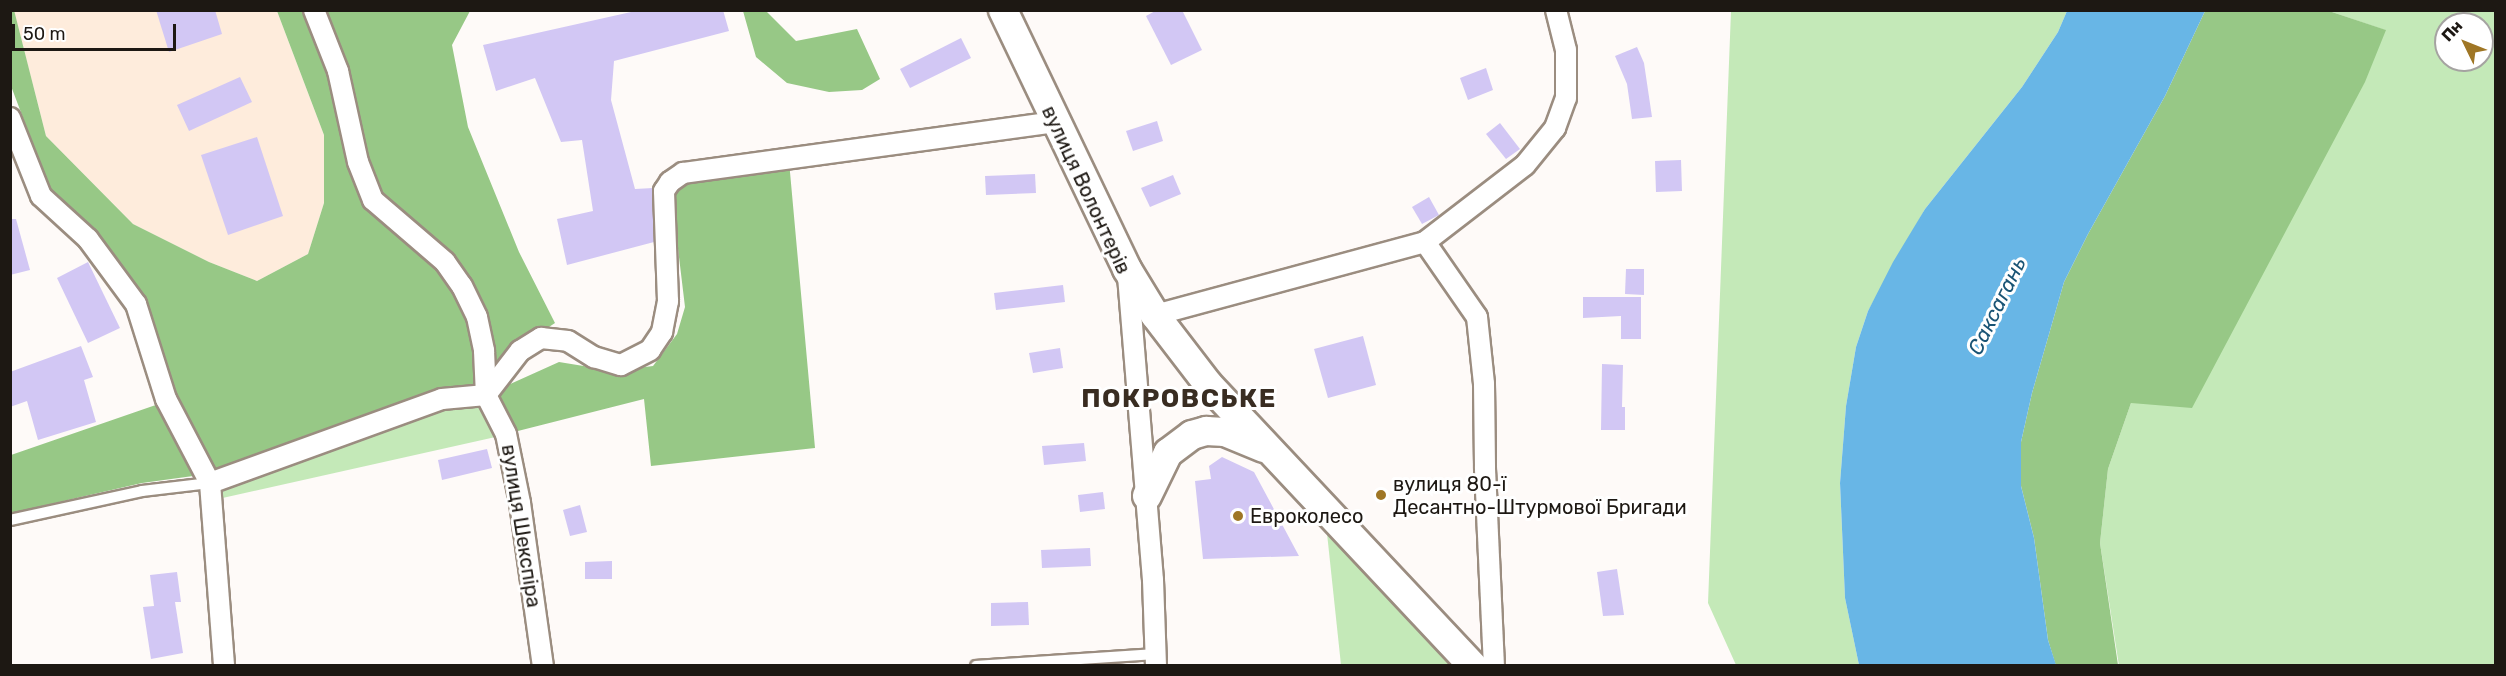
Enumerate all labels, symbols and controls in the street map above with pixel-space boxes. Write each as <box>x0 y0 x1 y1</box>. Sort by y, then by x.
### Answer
scale bar <box>15 12 178 50</box>
north arrow <box>2434 12 2494 72</box>
text: Пн <box>2437 16 2466 45</box>
text: 50 m <box>23 23 66 45</box>
street label: вулиця Волонтерів <box>1036 102 1136 278</box>
water label: Саксагань <box>1963 253 2031 359</box>
district label: ПОКРОВСЬКЕ <box>1081 383 1277 415</box>
street label: вулиця Шекспіра <box>496 443 546 609</box>
place label: вулиця 80-ї Десантно-Штурмової Бригади <box>1393 472 1687 519</box>
marker: вулиця 80-ї Десантно-Штурмової Бригади <box>1374 488 1388 502</box>
place label: Евроколесо <box>1250 504 1364 528</box>
marker: Евроколесо <box>1231 509 1245 523</box>

